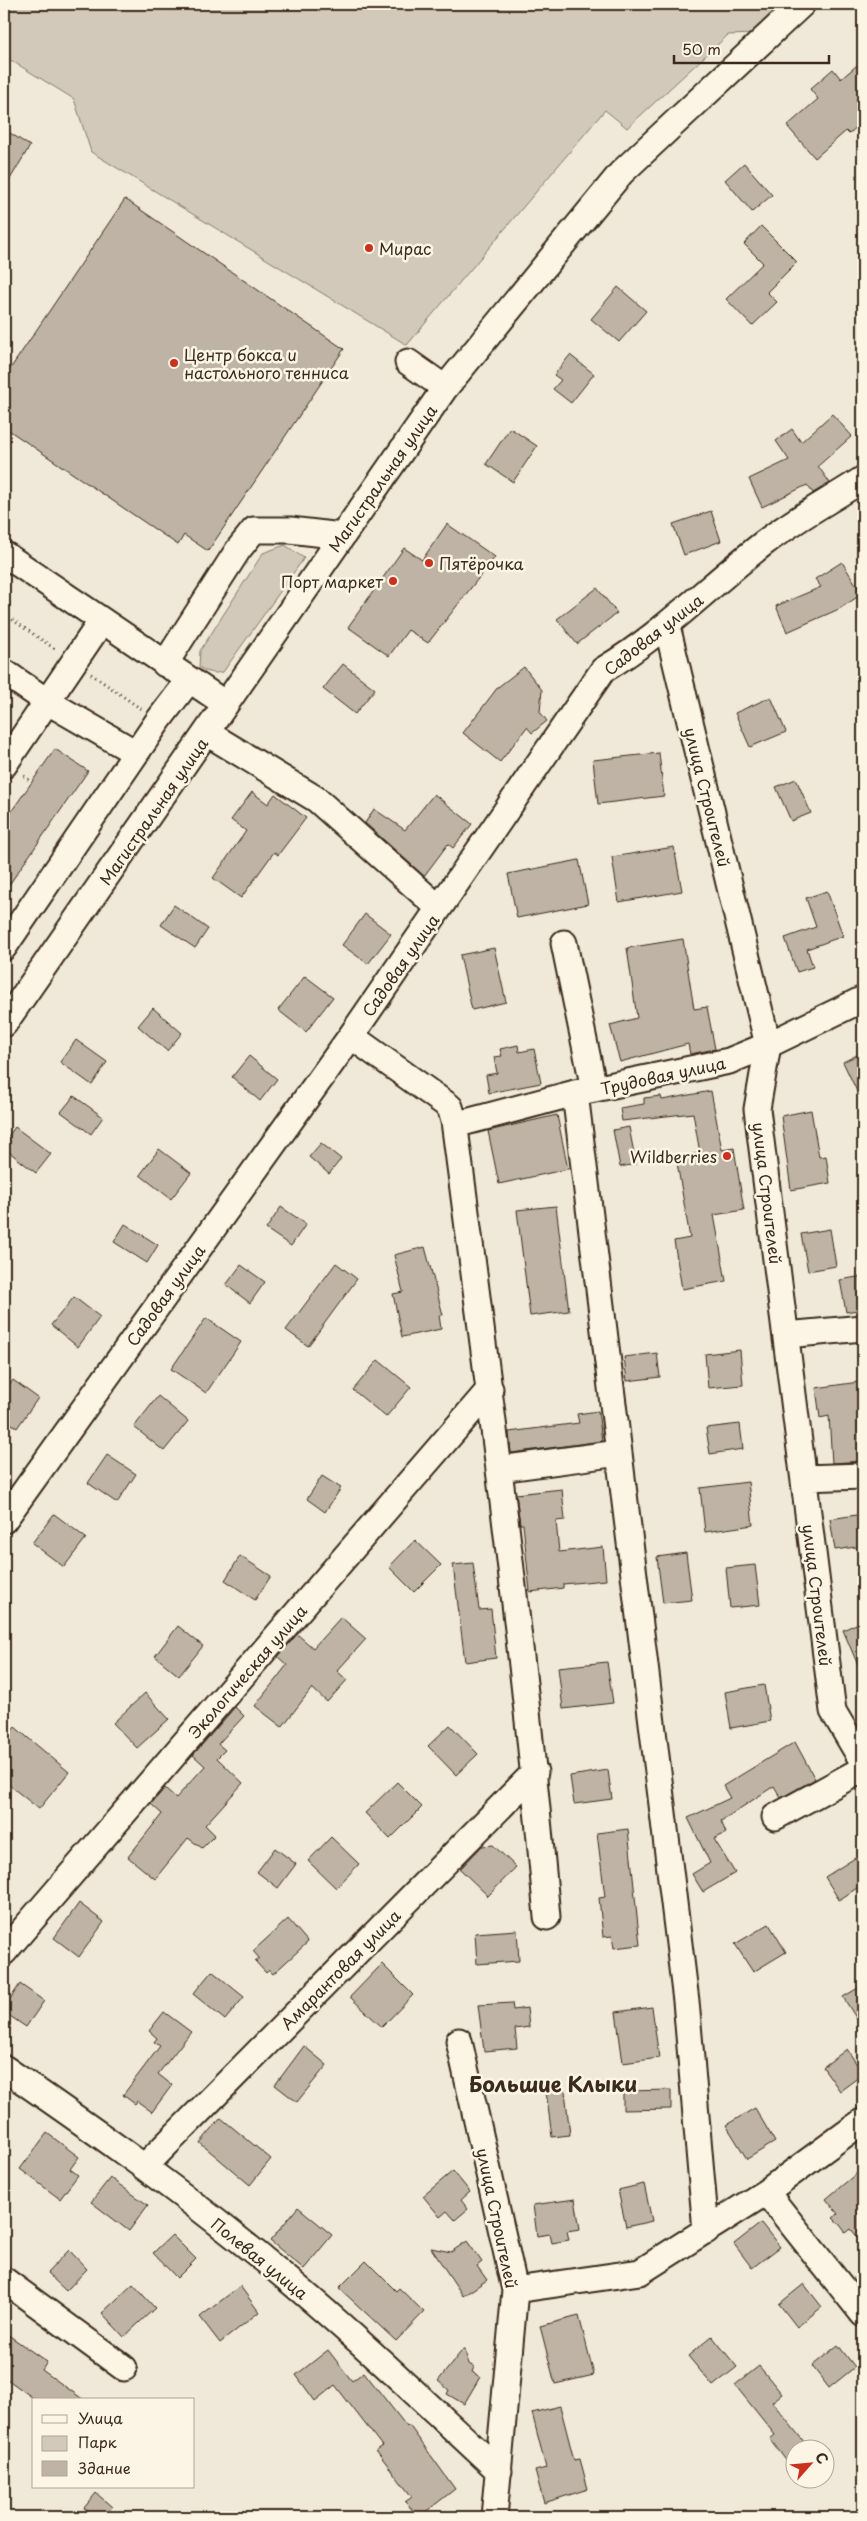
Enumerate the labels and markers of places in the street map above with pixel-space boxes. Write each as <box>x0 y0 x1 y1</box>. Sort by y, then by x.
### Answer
place label: Мирас <box>379 236 431 260</box>
marker: Мирас <box>363 242 375 254</box>
place label: Центр бокса и настольного тенниса <box>184 342 349 384</box>
marker: Центр бокса и настольного тенниса <box>168 357 180 369</box>
place label: Пятёрочка <box>439 551 524 575</box>
marker: Пятёрочка <box>423 557 435 569</box>
place label: Порт маркет <box>281 569 383 593</box>
marker: Порт маркет <box>387 575 399 587</box>
place label: Wildberries <box>630 1144 717 1168</box>
marker: Wildberries <box>721 1150 733 1162</box>

